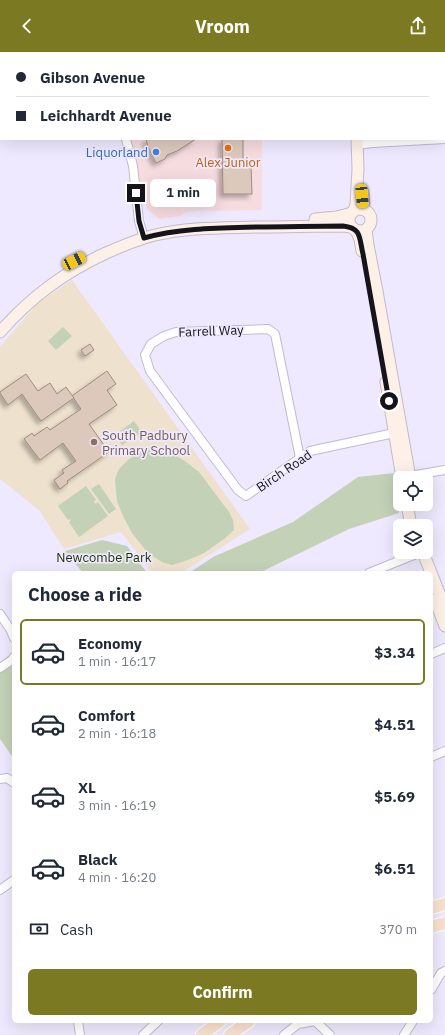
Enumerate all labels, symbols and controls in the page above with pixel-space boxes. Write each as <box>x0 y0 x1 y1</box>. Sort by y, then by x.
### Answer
icon: back <box>16 15 38 37</box>
text: Vroom <box>195 15 250 38</box>
icon: share <box>407 15 429 37</box>
text: Gibson Avenue <box>40 68 145 87</box>
text: Leichhardt Avenue <box>40 106 172 125</box>
marker: Alex Junior <box>223 143 233 153</box>
place label: Liquorland <box>86 144 148 161</box>
marker: Liquorland <box>151 147 161 157</box>
place label: Alex Junior <box>195 154 261 171</box>
callout: 1 min <box>150 179 216 207</box>
car <box>355 183 369 209</box>
route end <box>127 184 145 202</box>
text: 1 min <box>166 184 200 201</box>
car <box>61 250 87 272</box>
street label: Farrell Way <box>178 321 244 341</box>
route start <box>380 392 398 410</box>
place label: South Padbury Primary School <box>102 427 191 459</box>
marker: South Padbury Primary School <box>89 437 99 447</box>
street label: Birch Road <box>253 446 315 496</box>
map controls <box>393 471 433 559</box>
button: locate <box>393 471 433 511</box>
button: layers <box>393 519 433 559</box>
park label: Newcombe Park <box>56 549 152 566</box>
text: Choose a ride <box>28 583 142 606</box>
icon: car <box>30 634 66 670</box>
text: Economy <box>78 634 142 653</box>
text: $3.34 <box>374 643 415 662</box>
text: 1 min · 16:17 <box>78 653 156 670</box>
icon: car <box>30 706 66 742</box>
text: Comfort <box>78 706 135 725</box>
text: $4.51 <box>374 715 415 734</box>
text: 2 min · 16:18 <box>78 725 156 742</box>
icon: car <box>30 778 66 814</box>
text: XL <box>78 778 96 797</box>
text: $5.69 <box>374 787 415 806</box>
text: 3 min · 16:19 <box>78 797 156 814</box>
icon: car <box>30 850 66 886</box>
text: Black <box>78 850 118 869</box>
text: $6.51 <box>374 859 415 878</box>
text: 4 min · 16:20 <box>78 869 156 886</box>
icon: cash <box>28 918 50 940</box>
text: Cash <box>60 920 93 939</box>
text: 370 m <box>379 921 417 938</box>
button: Confirm <box>28 969 417 1015</box>

